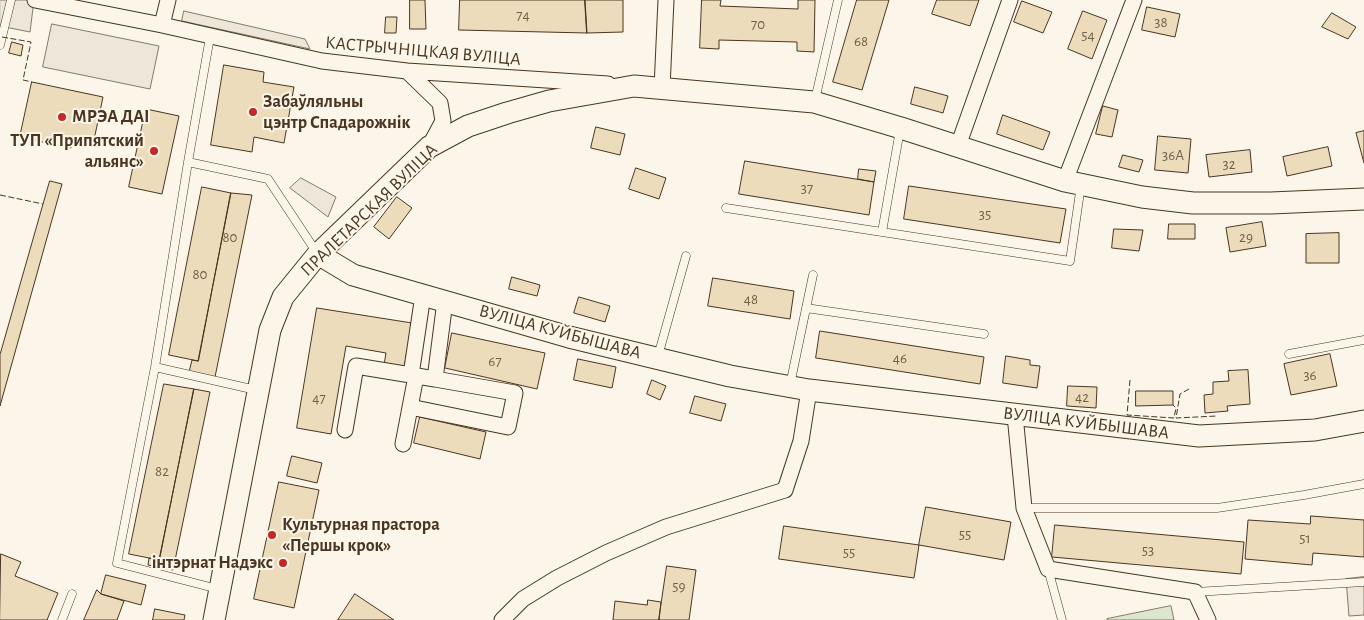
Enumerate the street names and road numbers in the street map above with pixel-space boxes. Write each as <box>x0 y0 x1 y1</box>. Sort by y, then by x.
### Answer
street label: КАСТРЫЧНІЦКАЯ ВУЛІЦА <box>324 32 522 70</box>
street label: ПРАЛЕТАРСКАЯ ВУЛІЦА <box>296 139 442 281</box>
street label: ВУЛІЦА КУЙБЫШАВА <box>477 300 643 364</box>
street label: ВУЛІЦА КУЙБЫШАВА <box>1002 402 1170 444</box>

